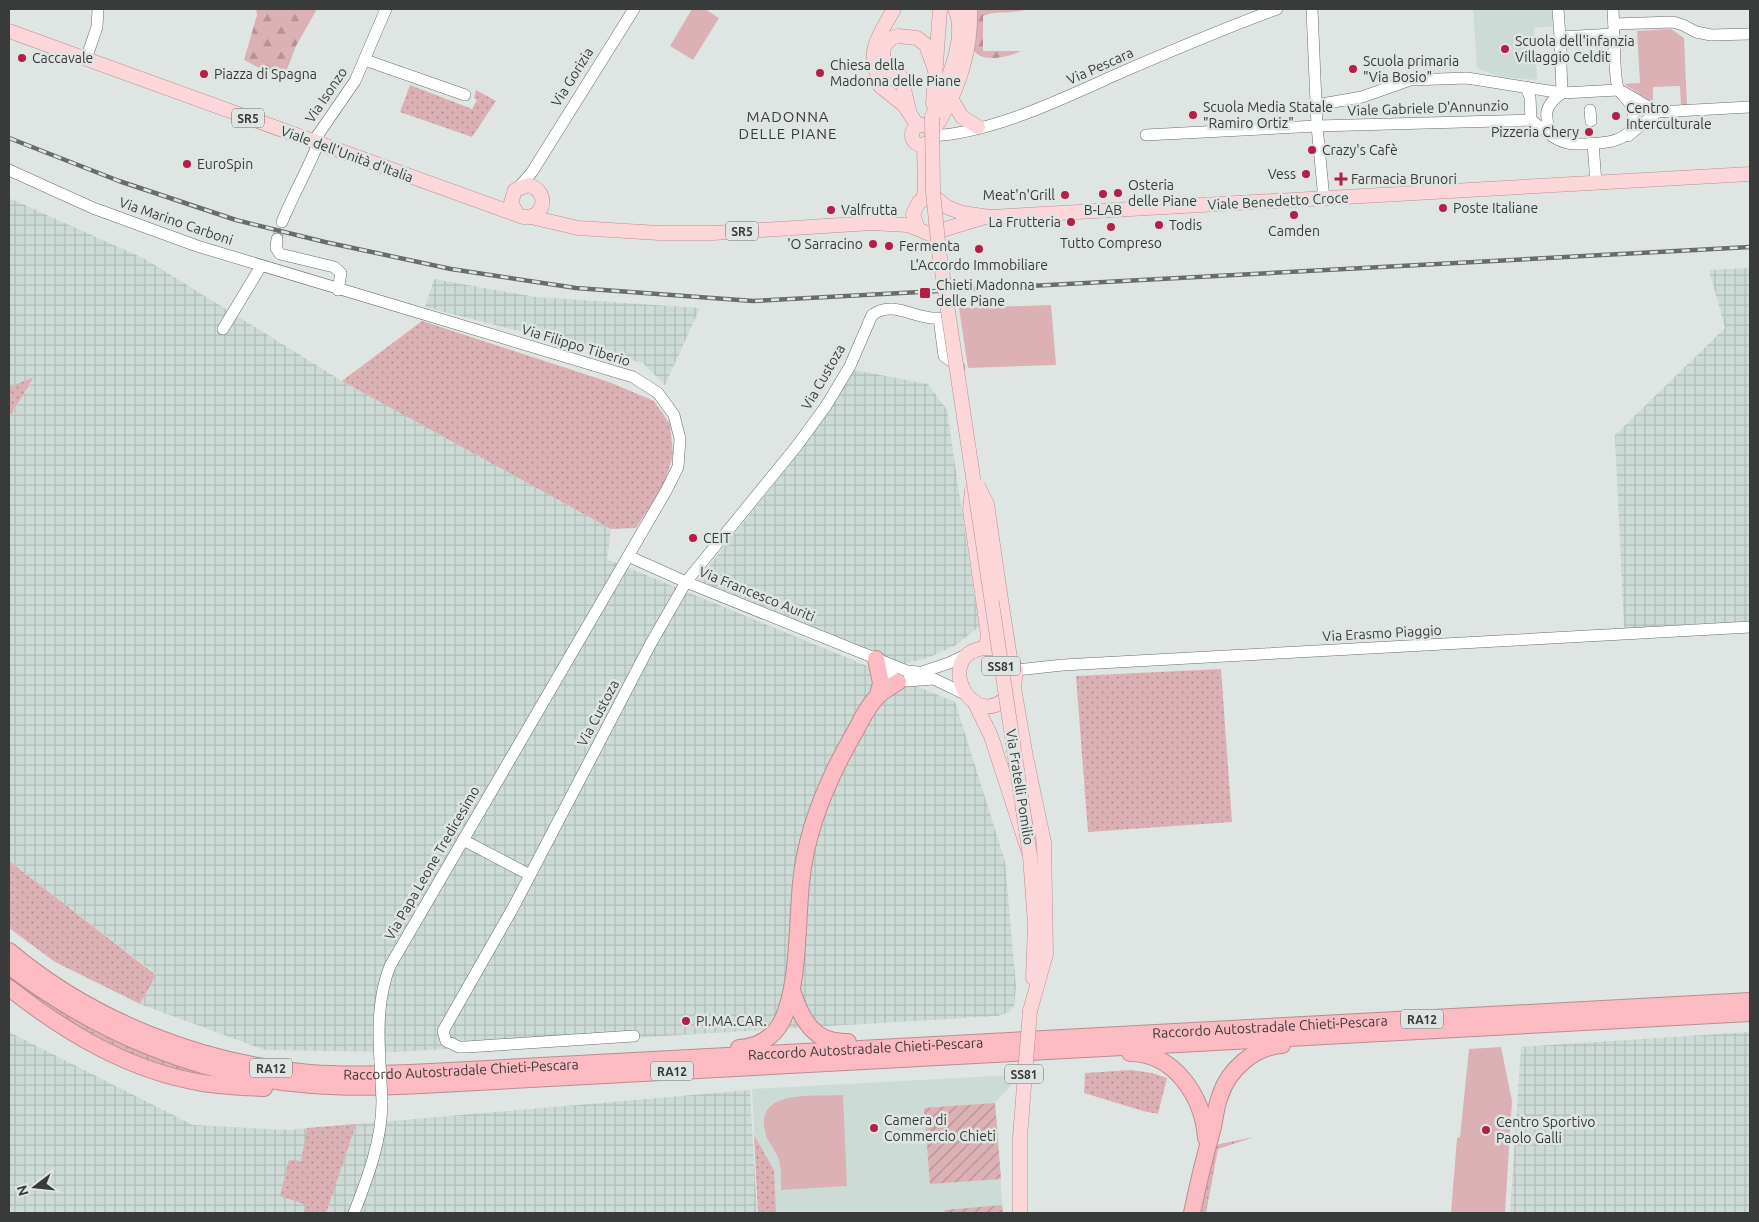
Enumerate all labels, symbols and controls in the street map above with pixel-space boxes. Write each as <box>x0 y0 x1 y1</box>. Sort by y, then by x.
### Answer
place label: Scuola dell'infanzia Villaggio Celdit <box>1515 33 1635 65</box>
marker: Scuola dell'infanzia Villaggio Celdit <box>1499 43 1511 55</box>
street label: Via Pescara <box>1064 44 1136 88</box>
street label: Via Gorizia <box>548 45 596 109</box>
place label: Caccavale <box>32 50 93 66</box>
marker: Caccavale <box>16 52 28 64</box>
place label: Scuola primaria "Via Bosio" <box>1363 53 1459 85</box>
place label: Chiesa della Madonna delle Piane <box>830 57 961 89</box>
marker: Scuola primaria "Via Bosio" <box>1347 63 1359 75</box>
street label: Via Isonzo <box>302 64 350 126</box>
place label: Piazza di Spagna <box>214 66 317 82</box>
marker: Chiesa della Madonna delle Piane <box>814 67 826 79</box>
marker: Piazza di Spagna <box>198 68 210 80</box>
street label: Viale Gabriele D'Annunzio <box>1347 97 1509 119</box>
place label: Scuola Media Statale "Ramiro Ortiz" <box>1203 99 1333 131</box>
place label: Centro Interculturale <box>1626 100 1712 132</box>
district label: MADONNA DELLE PIANE <box>739 108 837 142</box>
road number: SR5 <box>232 109 264 128</box>
marker: Scuola Media Statale "Ramiro Ortiz" <box>1187 109 1199 121</box>
marker: Centro Interculturale <box>1610 110 1622 122</box>
street label: Viale dell'Unità d'Italia <box>278 123 416 185</box>
place label: Pizzeria Chery <box>1491 124 1579 140</box>
marker: Pizzeria Chery <box>1583 126 1595 138</box>
place label: Crazy's Cafè <box>1322 142 1398 158</box>
marker: Crazy's Cafè <box>1306 144 1318 156</box>
place label: EuroSpin <box>197 156 253 172</box>
marker: EuroSpin <box>181 158 193 170</box>
place label: Vess <box>1268 166 1296 182</box>
marker: Vess <box>1300 168 1312 180</box>
place label: Farmacia Brunori <box>1351 171 1457 187</box>
marker: Farmacia Brunori <box>1335 173 1347 185</box>
place label: Osteria delle Piane <box>1128 177 1197 209</box>
place label: Meat'n'Grill <box>983 187 1055 203</box>
marker: Osteria delle Piane <box>1112 187 1124 199</box>
marker: B-LAB <box>1097 188 1109 200</box>
marker: Meat'n'Grill <box>1059 189 1071 201</box>
street label: Viale Benedetto Croce <box>1207 189 1349 213</box>
street label: Via Marino Carboni <box>117 194 235 248</box>
place label: Poste Italiane <box>1453 200 1538 216</box>
place label: Valfrutta <box>841 202 897 218</box>
place label: B-LAB <box>1084 202 1122 218</box>
marker: Poste Italiane <box>1437 202 1449 214</box>
marker: Valfrutta <box>825 204 837 216</box>
marker: Camden <box>1288 209 1300 221</box>
place label: La Frutteria <box>988 214 1061 230</box>
marker: La Frutteria <box>1065 216 1077 228</box>
place label: Todis <box>1169 217 1202 233</box>
marker: Todis <box>1153 219 1165 231</box>
marker: Tutto Compreso <box>1105 221 1117 233</box>
road number: SR5 <box>726 222 758 240</box>
place label: Camden <box>1268 223 1320 239</box>
place label: Tutto Compreso <box>1060 235 1162 251</box>
place label: 'O Sarracino <box>787 236 863 252</box>
marker: 'O Sarracino <box>867 238 879 250</box>
place label: Fermenta <box>899 238 960 254</box>
marker: Fermenta <box>883 240 895 252</box>
marker: L'Accordo Immobiliare <box>973 243 985 255</box>
place label: L'Accordo Immobiliare <box>910 257 1048 273</box>
place label: Chieti Madonna delle Piane <box>936 277 1035 309</box>
marker: Chieti Madonna delle Piane <box>918 286 932 300</box>
street label: Via Filippo Tiberio <box>520 321 632 369</box>
street label: Via Custoza <box>798 341 848 413</box>
place label: CEIT <box>703 530 731 546</box>
marker: CEIT <box>687 532 699 544</box>
street label: Via Francesco Auriti <box>697 563 817 625</box>
street label: Via Erasmo Piaggio <box>1322 622 1442 644</box>
road number: SS81 <box>982 656 1020 676</box>
street label: Via Custoza <box>574 677 622 749</box>
street label: Via Fratelli Pomilio <box>1003 728 1037 846</box>
street label: Via Papa Leone Tredicesimo <box>381 783 483 943</box>
road number: RA12 <box>1401 1010 1443 1028</box>
place label: PI.MA.CAR. <box>696 1013 767 1029</box>
street label: Raccordo Autostradale Chieti-Pescara <box>1152 1013 1388 1041</box>
marker: PI.MA.CAR. <box>680 1015 692 1027</box>
street label: Raccordo Autostradale Chieti-Pescara <box>747 1034 984 1063</box>
street label: Raccordo Autostradale Chieti-Pescara <box>343 1056 579 1083</box>
road number: RA12 <box>250 1058 292 1078</box>
road number: RA12 <box>651 1062 693 1080</box>
road number: SS81 <box>1005 1064 1043 1084</box>
place label: Camera di Commercio Chieti <box>884 1112 996 1144</box>
place label: Centro Sportivo Paolo Galli <box>1496 1114 1595 1146</box>
marker: Camera di Commercio Chieti <box>868 1122 880 1134</box>
marker: Centro Sportivo Paolo Galli <box>1480 1124 1492 1136</box>
north arrow <box>10 1162 60 1212</box>
text: N <box>13 1183 32 1198</box>

